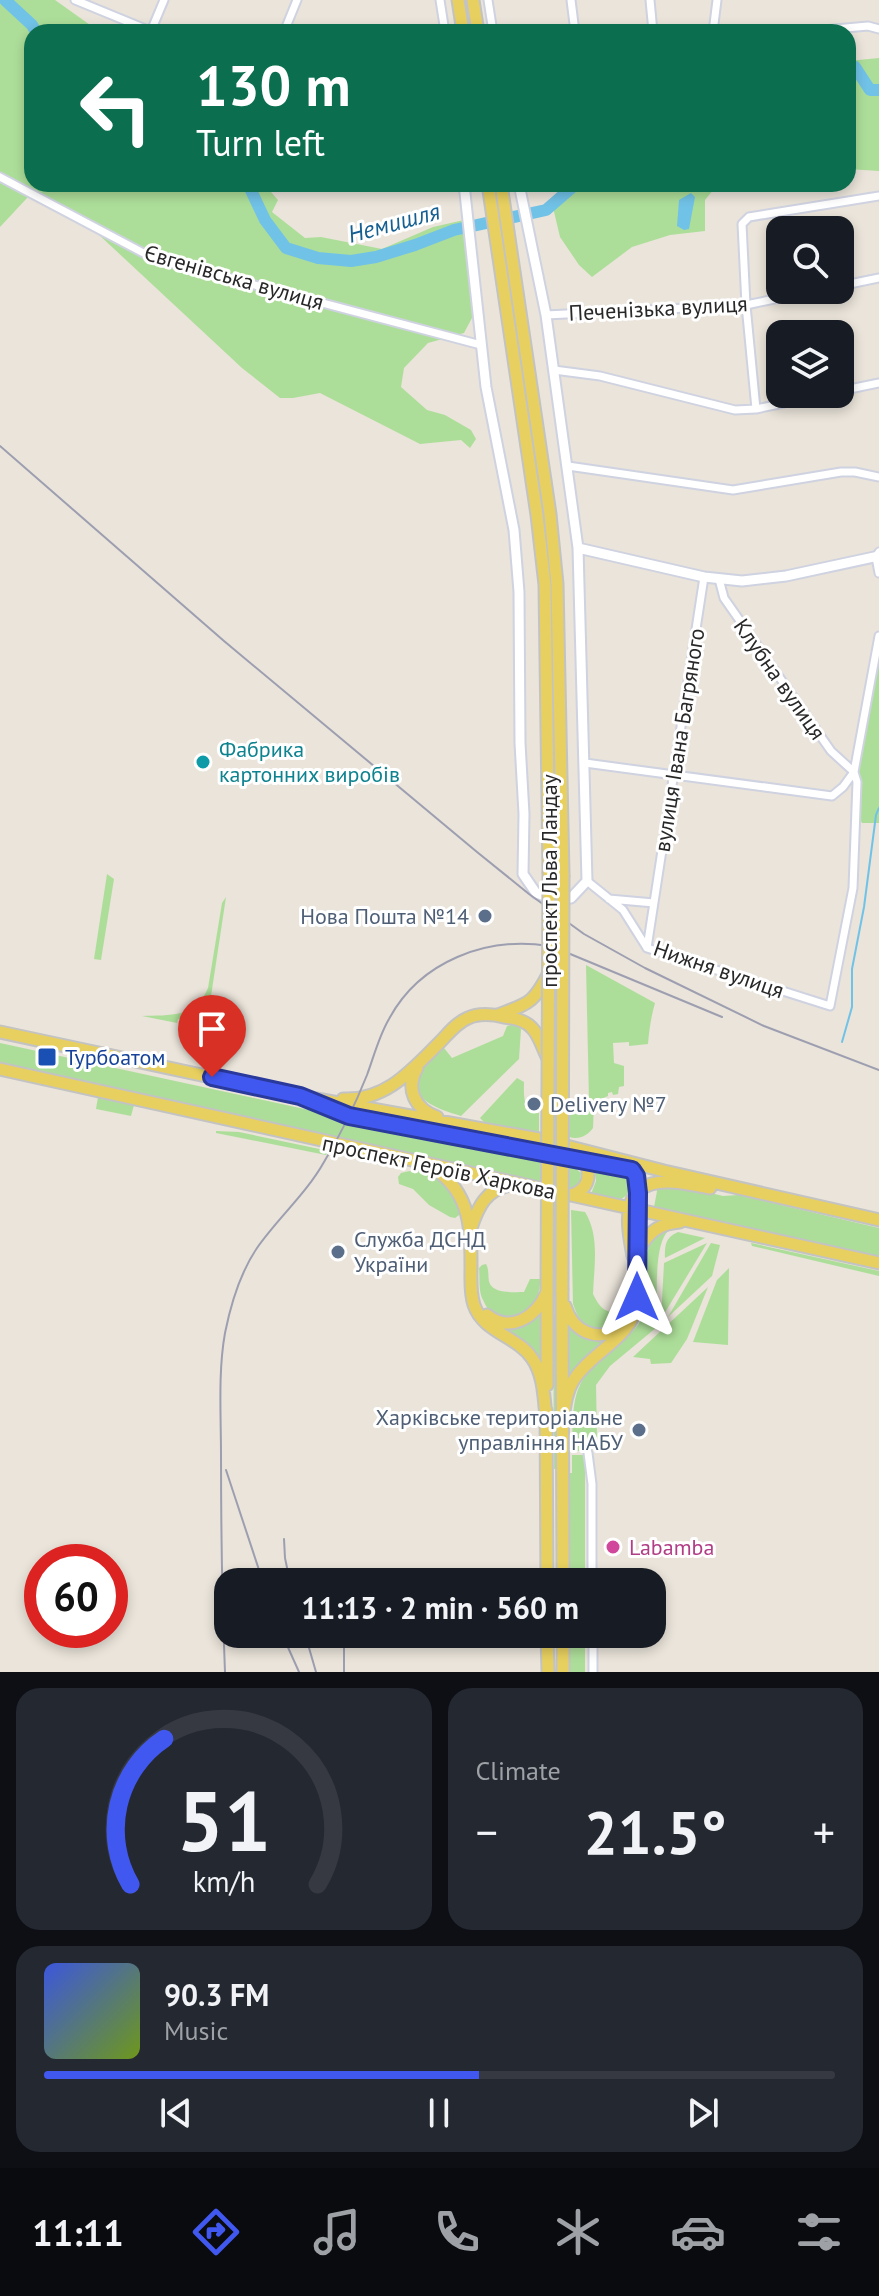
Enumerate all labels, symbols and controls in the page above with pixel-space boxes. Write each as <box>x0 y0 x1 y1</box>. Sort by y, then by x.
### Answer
text: 130 m <box>196 49 351 121</box>
icon: left <box>64 56 168 160</box>
text: Turn left <box>196 119 325 166</box>
water label: Немишля <box>344 195 443 250</box>
map controls <box>766 216 854 408</box>
button: search <box>766 216 854 304</box>
street label: Євгенівська вулиця <box>141 238 327 316</box>
street label: Печенізька вулиця <box>568 289 748 327</box>
button: layers <box>766 320 854 408</box>
street label: Клубна вулиця <box>728 613 832 745</box>
street label: вулиця Івана Багряного <box>647 626 711 854</box>
place label: Фабрика картонних виробів <box>219 735 400 788</box>
marker: Фабрика картонних виробів <box>194 753 212 771</box>
street label: проспект Льва Ландау <box>535 773 563 988</box>
place label: Нова Пошта №14 <box>300 902 469 930</box>
marker: Нова Пошта №14 <box>476 907 494 925</box>
street label: Нижня вулиця <box>650 934 788 1004</box>
pin <box>178 995 246 1077</box>
icon: arrive <box>190 1007 234 1051</box>
place label: Турбоатом <box>65 1043 165 1071</box>
marker: Турбоатом <box>36 1046 58 1068</box>
place label: Delivery №7 <box>550 1090 667 1118</box>
marker: Delivery №7 <box>525 1095 543 1113</box>
street label: проспект Героїв Харкова <box>320 1129 558 1205</box>
place label: Служба ДСНД України <box>354 1225 486 1278</box>
marker: Служба ДСНД України <box>329 1243 347 1261</box>
position arrow <box>595 1255 679 1339</box>
place label: Харківське територіальне управління НАБУ <box>376 1403 624 1456</box>
marker: Харківське територіальне управління НАБУ <box>630 1421 648 1439</box>
place label: Labamba <box>629 1533 714 1561</box>
marker: Labamba <box>604 1538 622 1556</box>
speed limit sign: 60 <box>24 1544 128 1648</box>
text: 11:13 · 2 min · 560 m <box>301 1588 579 1627</box>
text: Climate <box>476 1754 561 1787</box>
text: 51 <box>177 1766 271 1874</box>
text: 21.5° <box>584 1793 727 1871</box>
text: − <box>476 1803 498 1860</box>
text: + <box>813 1803 835 1860</box>
text: km/h <box>192 1863 255 1900</box>
text: 90.3 FM <box>164 1975 269 2014</box>
text: Music <box>164 2014 228 2047</box>
icon: previous <box>154 2091 198 2135</box>
icon: pause <box>417 2091 461 2135</box>
icon: next <box>681 2091 725 2135</box>
icon: directions <box>188 2204 244 2260</box>
icon: music <box>309 2204 365 2260</box>
icon: phone <box>429 2204 485 2260</box>
icon: climate <box>550 2204 606 2260</box>
icon: car <box>670 2204 726 2260</box>
icon: filters <box>791 2204 847 2260</box>
text: 11:11 <box>32 2209 124 2256</box>

